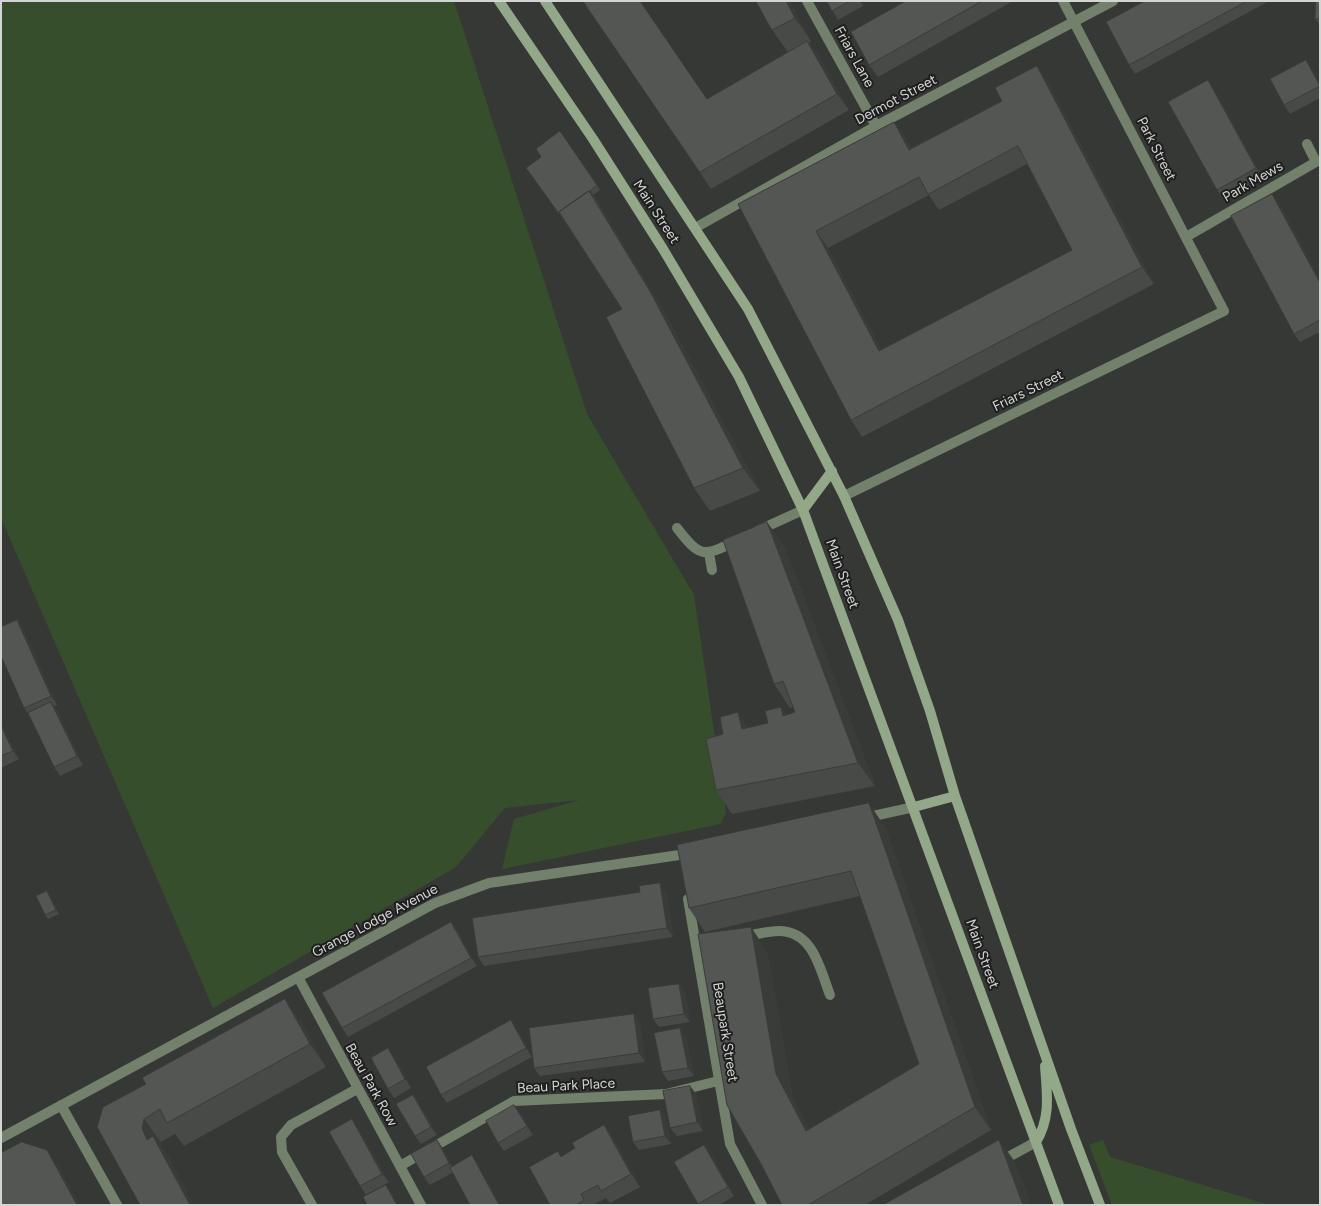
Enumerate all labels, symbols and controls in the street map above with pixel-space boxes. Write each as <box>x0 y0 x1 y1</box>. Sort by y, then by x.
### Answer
street label: Friars Lane <box>830 24 878 90</box>
street label: Dermot Street <box>852 71 940 129</box>
street label: Park Street <box>1133 114 1179 184</box>
street label: Park Mews <box>1220 158 1286 206</box>
street label: Main Street <box>629 177 683 247</box>
street label: Friars Street <box>990 367 1066 415</box>
street label: Main Street <box>822 537 862 611</box>
street label: Grange Lodge Avenue <box>309 881 441 961</box>
street label: Main Street <box>962 917 1002 991</box>
street label: Beaupark Street <box>709 981 741 1083</box>
street label: Beau Park Row <box>341 1041 401 1129</box>
street label: Beau Park Place <box>517 1075 615 1097</box>

